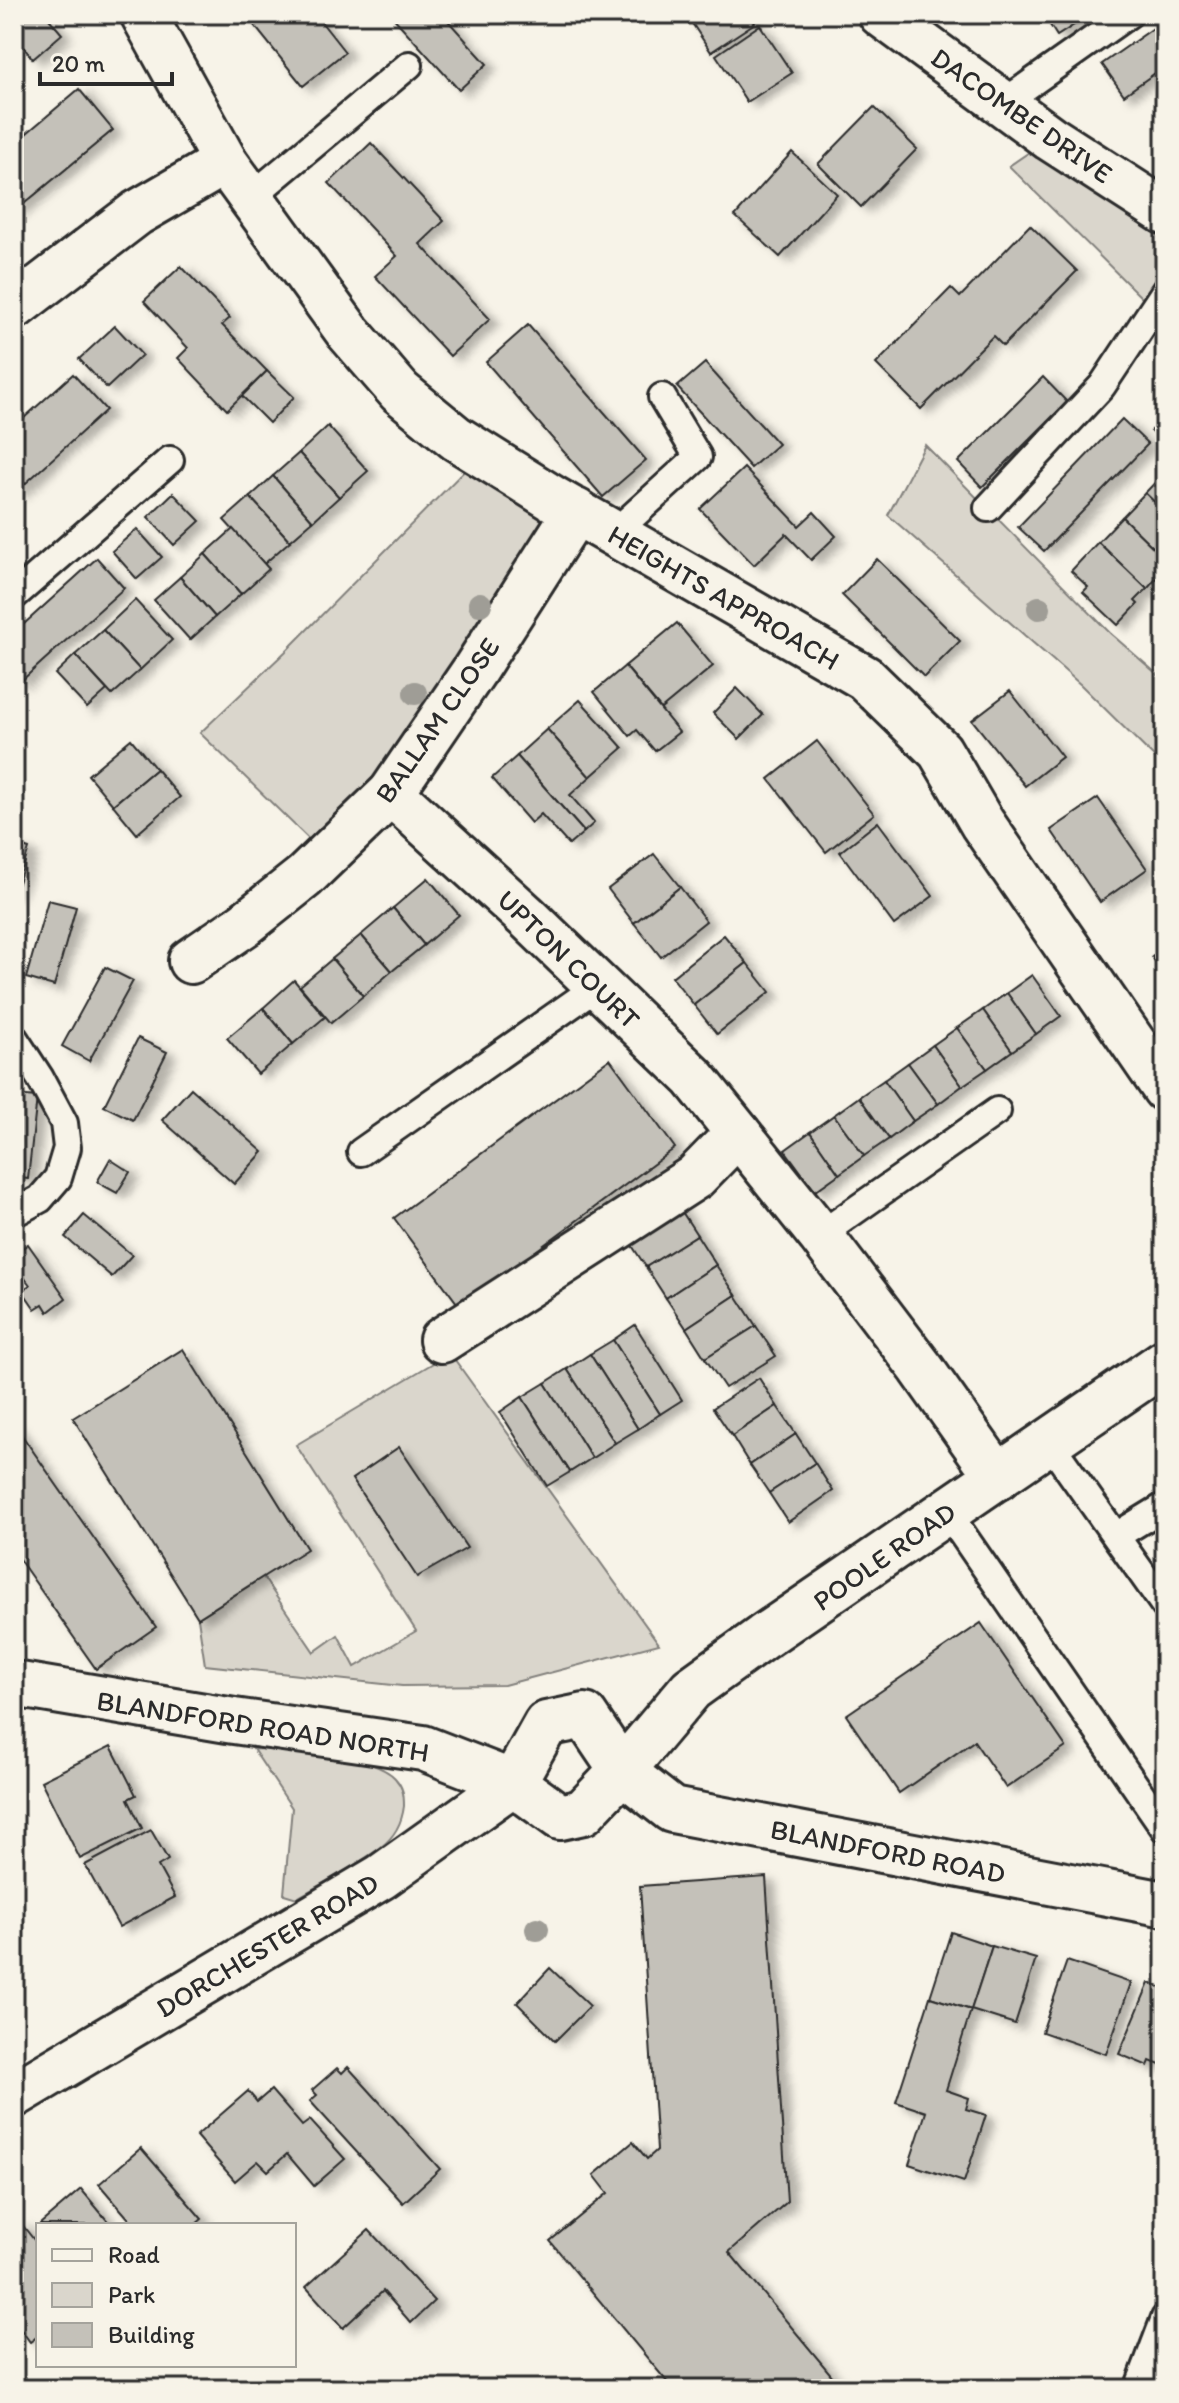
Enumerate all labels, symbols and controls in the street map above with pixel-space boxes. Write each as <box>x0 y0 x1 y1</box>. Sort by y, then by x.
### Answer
scale bar <box>40 36 172 86</box>
street label: DACOMBE DRIVE <box>925 40 1119 190</box>
text: 20 m <box>52 49 105 78</box>
street label: HEIGHTS APPROACH <box>602 517 846 677</box>
street label: BALLAM CLOSE <box>367 631 507 809</box>
street label: UPTON COURT <box>490 882 648 1036</box>
street label: POOLE ROAD <box>806 1494 962 1618</box>
street label: BLANDFORD ROAD NORTH <box>94 1683 432 1769</box>
street label: BLANDFORD ROAD <box>768 1812 1008 1890</box>
street label: DORCHESTER ROAD <box>150 1865 384 2025</box>
legend <box>36 2223 296 2367</box>
text: Road <box>108 2240 160 2269</box>
text: Park <box>108 2280 155 2309</box>
text: Building <box>108 2320 195 2349</box>

